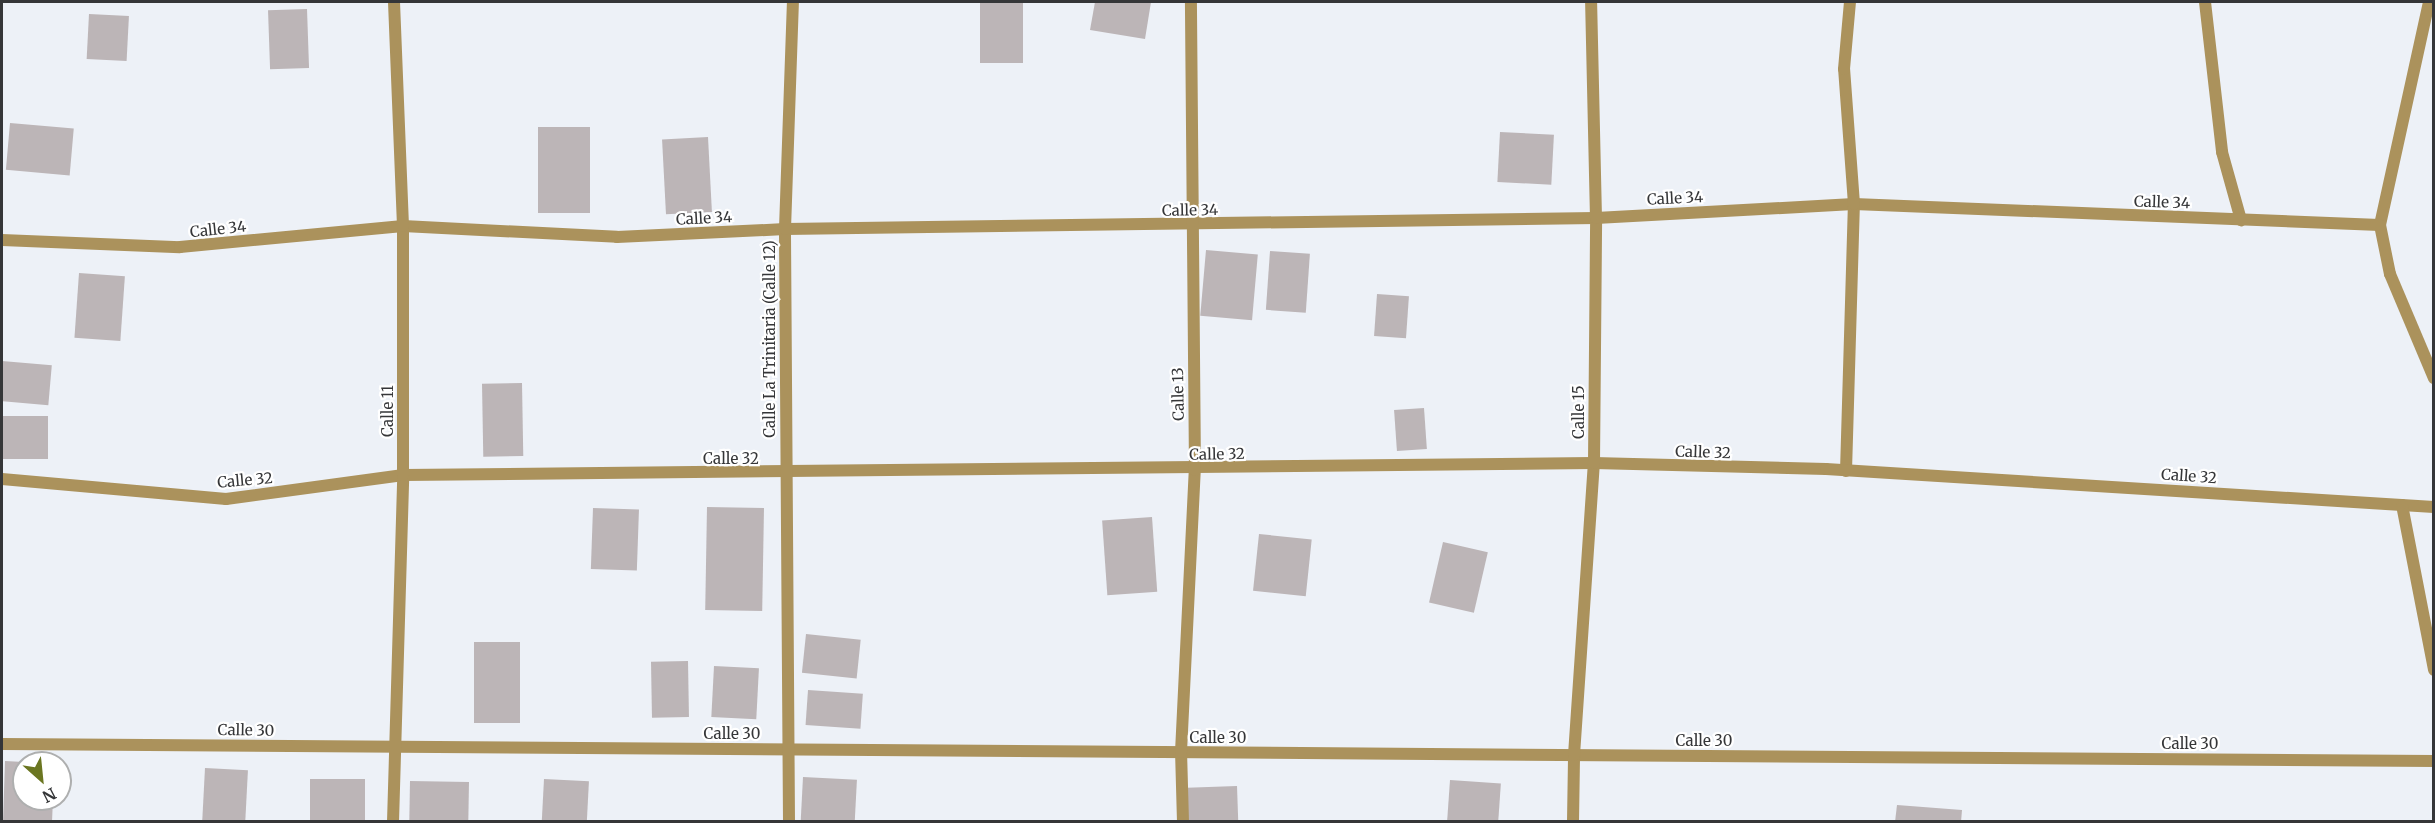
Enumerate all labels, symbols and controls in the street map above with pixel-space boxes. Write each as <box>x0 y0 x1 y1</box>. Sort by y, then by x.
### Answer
street label: Calle 34 <box>1646 188 1704 208</box>
street label: Calle 34 <box>2134 192 2190 212</box>
street label: Calle 34 <box>1162 201 1218 219</box>
street label: Calle 34 <box>675 208 733 228</box>
street label: Calle 34 <box>189 217 247 241</box>
street label: Calle La Trinitaria (Calle 12) <box>761 240 779 438</box>
street label: Calle 13 <box>1169 367 1187 421</box>
street label: Calle 11 <box>379 385 397 437</box>
street label: Calle 15 <box>1570 385 1588 439</box>
street label: Calle 32 <box>1675 442 1731 462</box>
street label: Calle 32 <box>1189 445 1245 463</box>
street label: Calle 32 <box>703 450 759 468</box>
street label: Calle 32 <box>2161 465 2217 487</box>
street label: Calle 32 <box>216 469 274 491</box>
street label: Calle 30 <box>217 721 275 739</box>
street label: Calle 30 <box>704 725 760 743</box>
street label: Calle 30 <box>1190 729 1246 747</box>
street label: Calle 30 <box>1676 732 1732 750</box>
street label: Calle 30 <box>2162 735 2218 753</box>
north arrow <box>12 751 72 811</box>
text: N <box>39 783 59 807</box>

